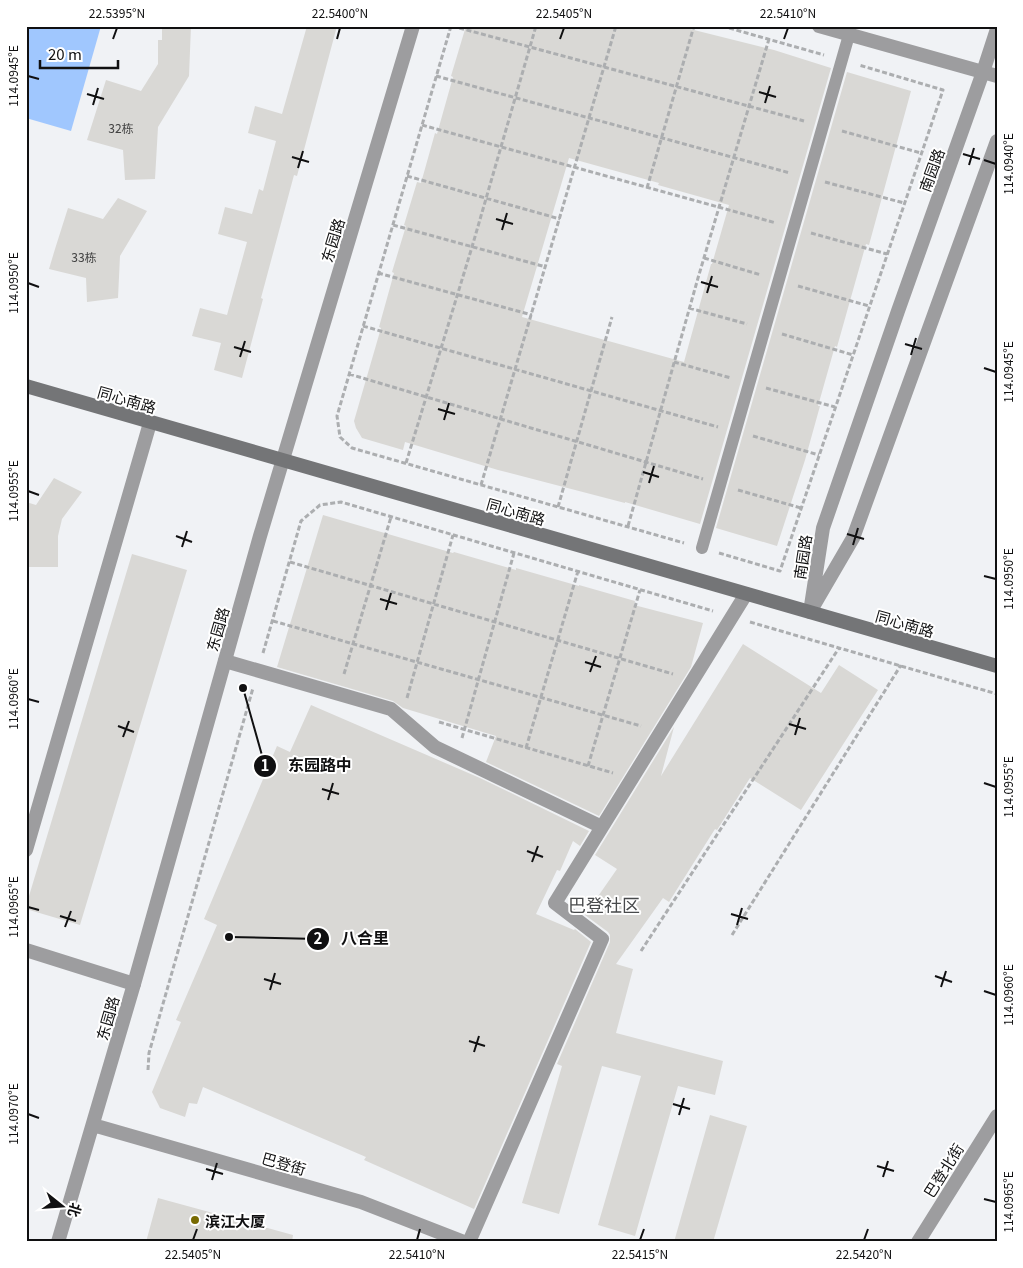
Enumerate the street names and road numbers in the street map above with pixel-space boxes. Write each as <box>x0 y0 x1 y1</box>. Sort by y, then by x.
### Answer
street label: 南园路 <box>913 145 949 195</box>
street label: 东园路 <box>315 215 349 265</box>
street label: 同心南路 <box>95 381 159 417</box>
street label: 同心南路 <box>484 493 548 529</box>
street label: 南园路 <box>788 533 816 581</box>
street label: 东园路 <box>201 604 233 654</box>
street label: 同心南路 <box>873 605 937 641</box>
street label: 东园路 <box>91 993 123 1043</box>
street label: 巴登北街 <box>918 1139 968 1201</box>
street label: 巴登街 <box>259 1147 309 1179</box>

